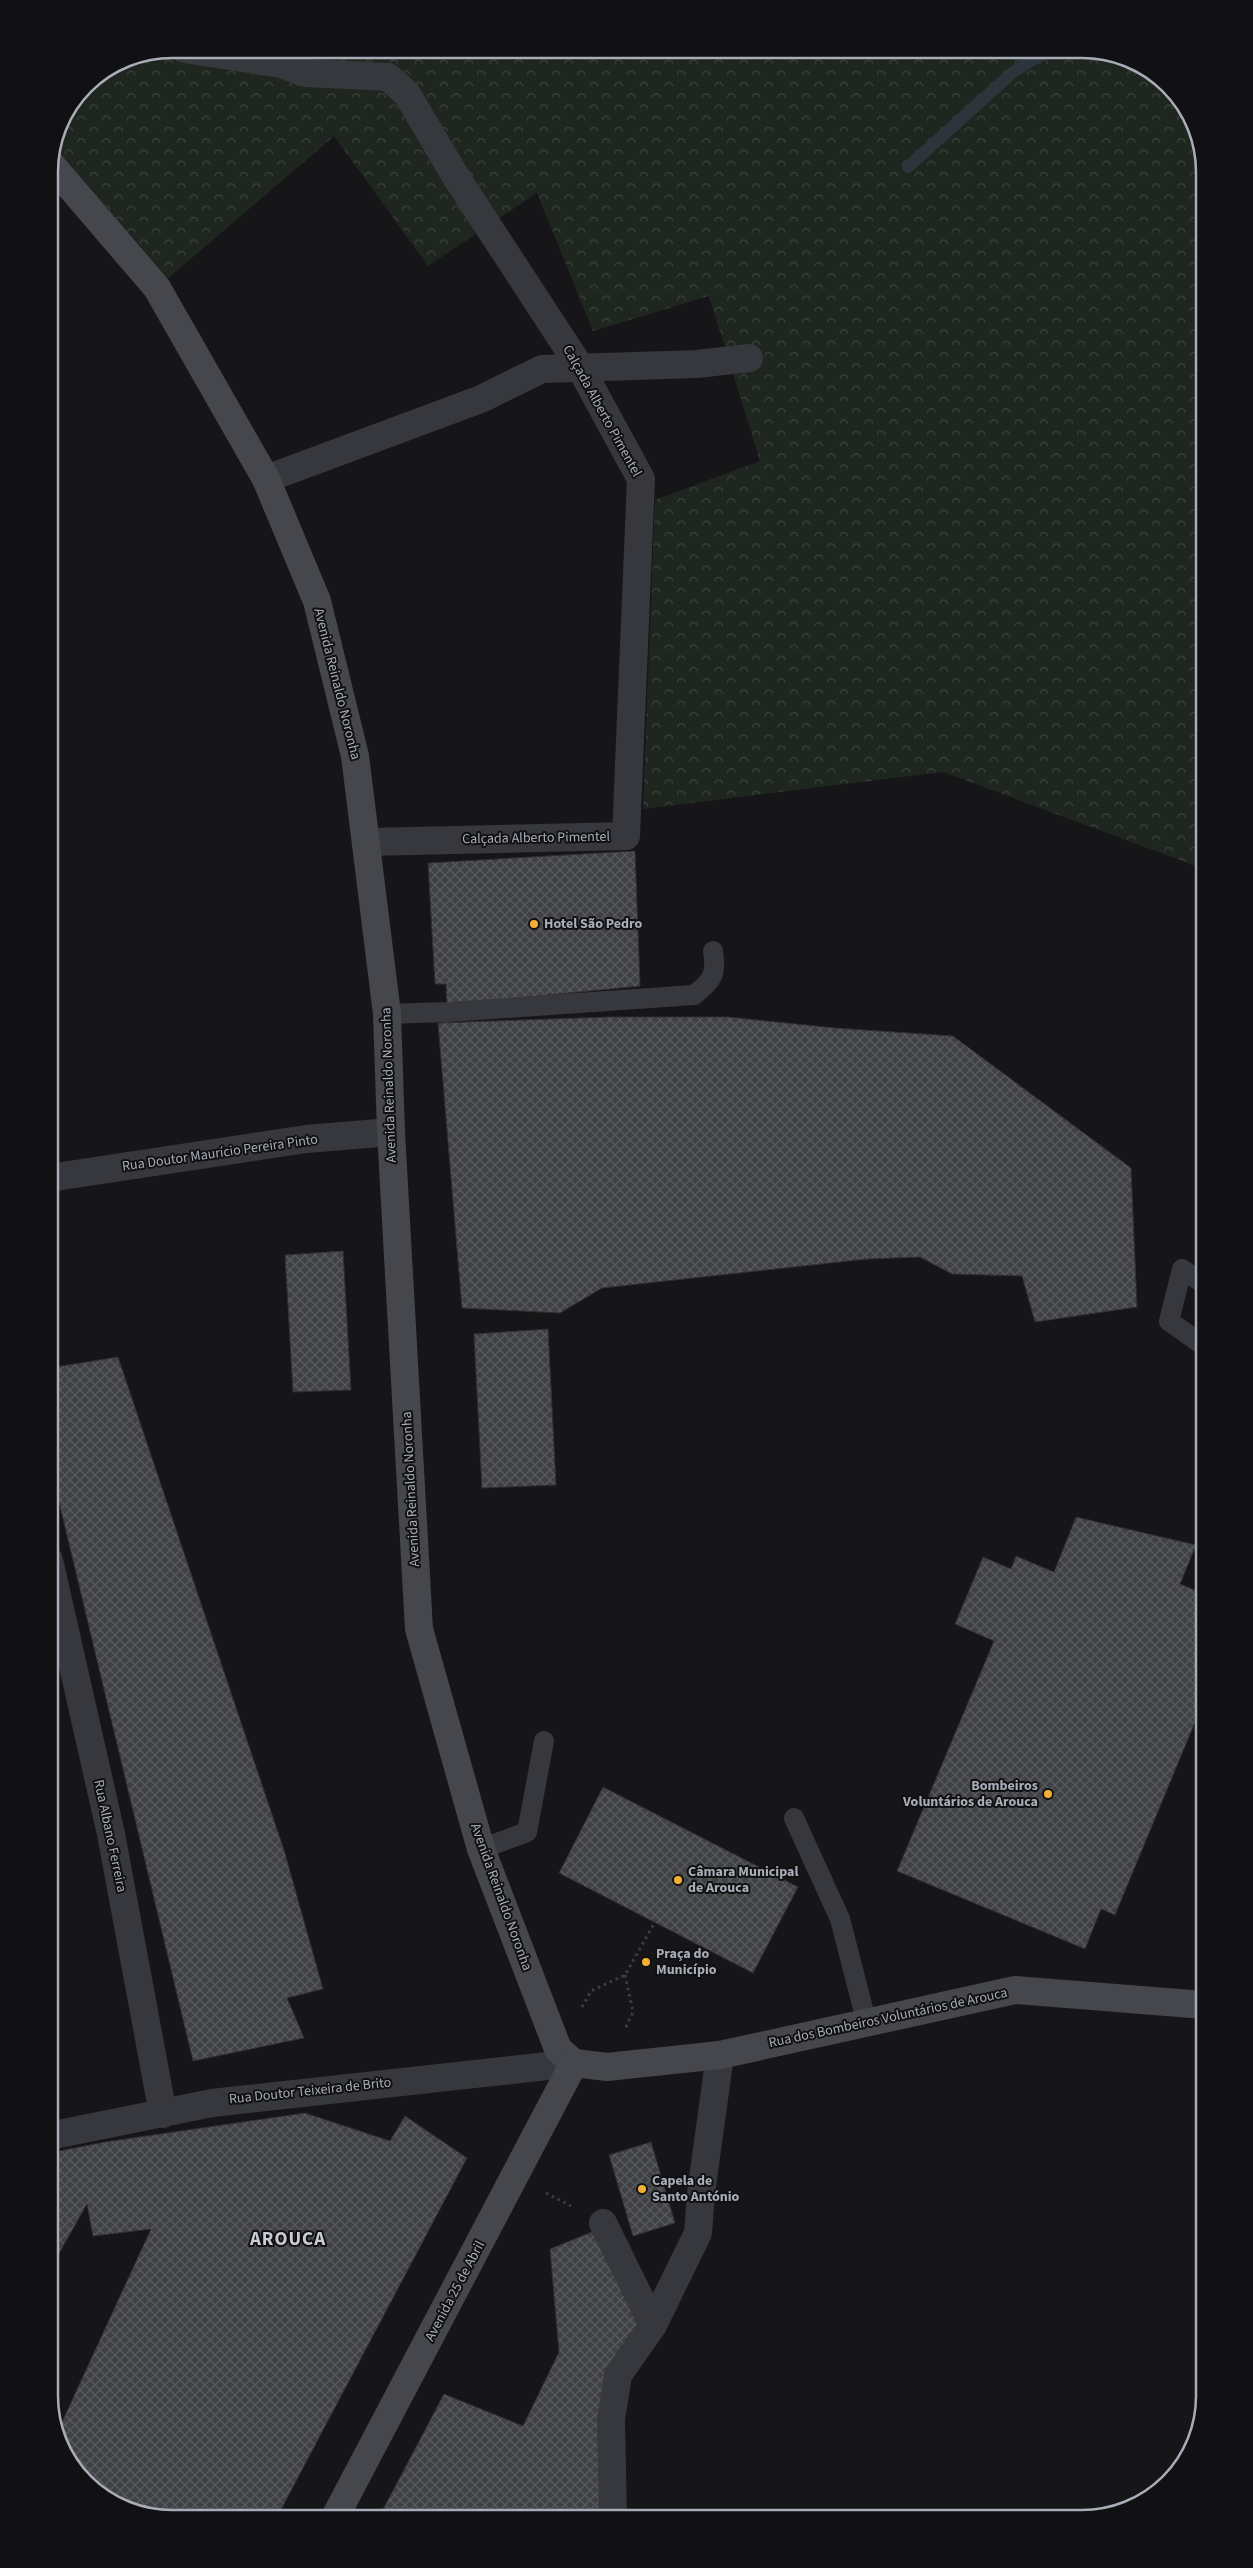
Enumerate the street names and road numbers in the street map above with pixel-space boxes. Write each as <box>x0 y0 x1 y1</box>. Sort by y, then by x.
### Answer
street label: Calçada Alberto Pimentel <box>557 342 647 481</box>
street label: Avenida Reinaldo Noronha <box>308 606 366 762</box>
street label: Calçada Alberto Pimentel <box>462 827 610 849</box>
street label: Avenida Reinaldo Noronha <box>376 1007 402 1163</box>
street label: Rua Doutor Maurício Pereira Pinto <box>121 1129 319 1177</box>
street label: Avenida Reinaldo Noronha <box>397 1411 425 1567</box>
street label: Rua Albano Ferreira <box>88 1778 132 1894</box>
street label: Avenida Reinaldo Noronha <box>465 1820 537 1974</box>
street label: Rua dos Bombeiros Voluntários de Arouca <box>767 1983 1009 2053</box>
street label: Rua Doutor Teixeira de Brito <box>228 2073 392 2109</box>
street label: Avenida 25 de Abril <box>420 2237 490 2345</box>

